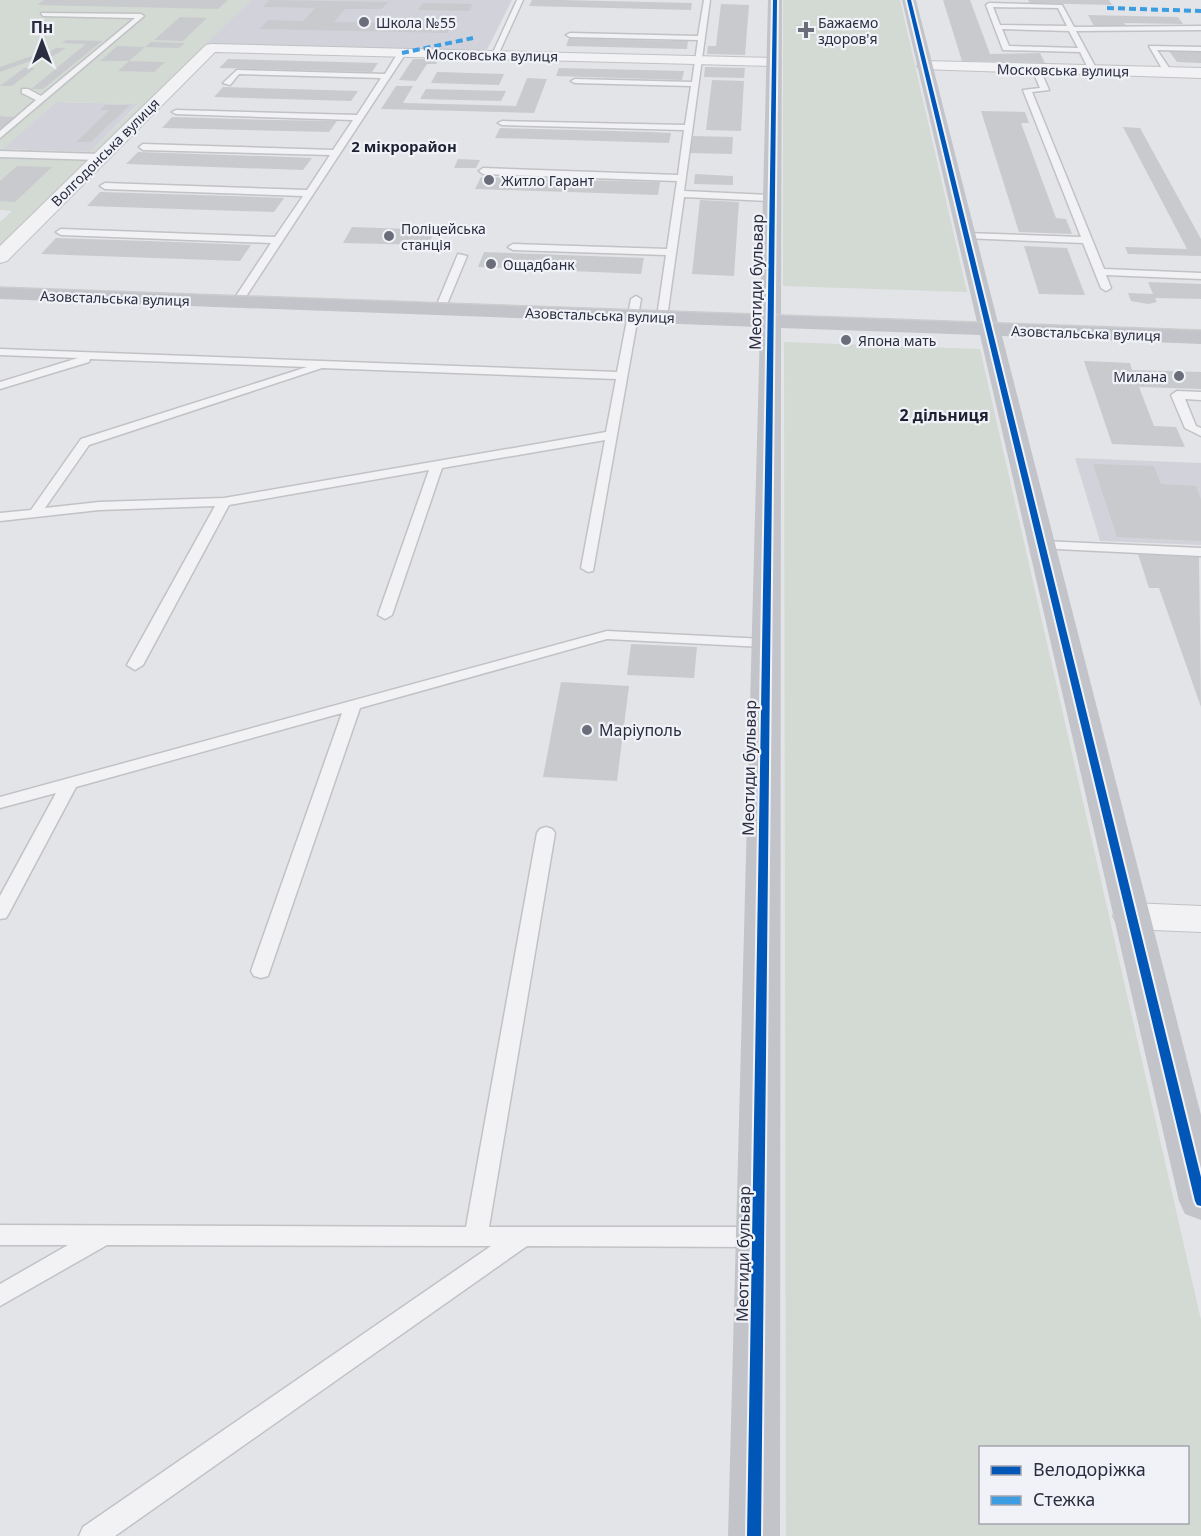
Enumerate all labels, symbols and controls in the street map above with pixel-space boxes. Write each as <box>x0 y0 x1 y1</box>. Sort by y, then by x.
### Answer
north arrow <box>12 12 72 72</box>
place label: Школа №55 <box>376 13 456 32</box>
place label: Бажаємо здоров'я <box>818 13 878 48</box>
marker: Школа №55 <box>357 15 371 29</box>
text: Пн <box>31 16 53 38</box>
marker: Бажаємо здоров'я <box>799 23 813 37</box>
street label: Московська вулиця <box>426 44 558 66</box>
street label: Московська вулиця <box>997 59 1129 81</box>
street label: Волгодонська вулиця <box>47 94 163 210</box>
district label: 2 мікрорайон <box>351 136 457 156</box>
place label: Житло Гарант <box>501 171 595 190</box>
marker: Житло Гарант <box>482 173 496 187</box>
street label: Меотиди бульвар <box>744 214 768 350</box>
place label: Поліцейська станція <box>401 219 486 254</box>
marker: Поліцейська станція <box>382 229 396 243</box>
place label: Ощадбанк <box>503 255 575 274</box>
marker: Ощадбанк <box>484 257 498 271</box>
street label: Азовстальська вулиця <box>40 286 190 310</box>
street label: Азовстальська вулиця <box>525 303 675 327</box>
street label: Азовстальська вулиця <box>1011 321 1161 345</box>
place label: Япона мать <box>858 331 936 350</box>
marker: Япона мать <box>839 333 853 347</box>
place label: Милана <box>1113 367 1167 386</box>
marker: Милана <box>1172 369 1186 383</box>
district label: 2 дільниця <box>899 404 989 426</box>
street label: Меотиди бульвар <box>737 700 761 836</box>
place label: Маріуполь <box>599 719 682 741</box>
marker: Маріуполь <box>580 723 594 737</box>
street label: Меотиди бульвар <box>731 1186 755 1322</box>
legend <box>979 1446 1189 1524</box>
text: Велодоріжка <box>1033 1457 1146 1481</box>
text: Стежка <box>1033 1487 1095 1511</box>

